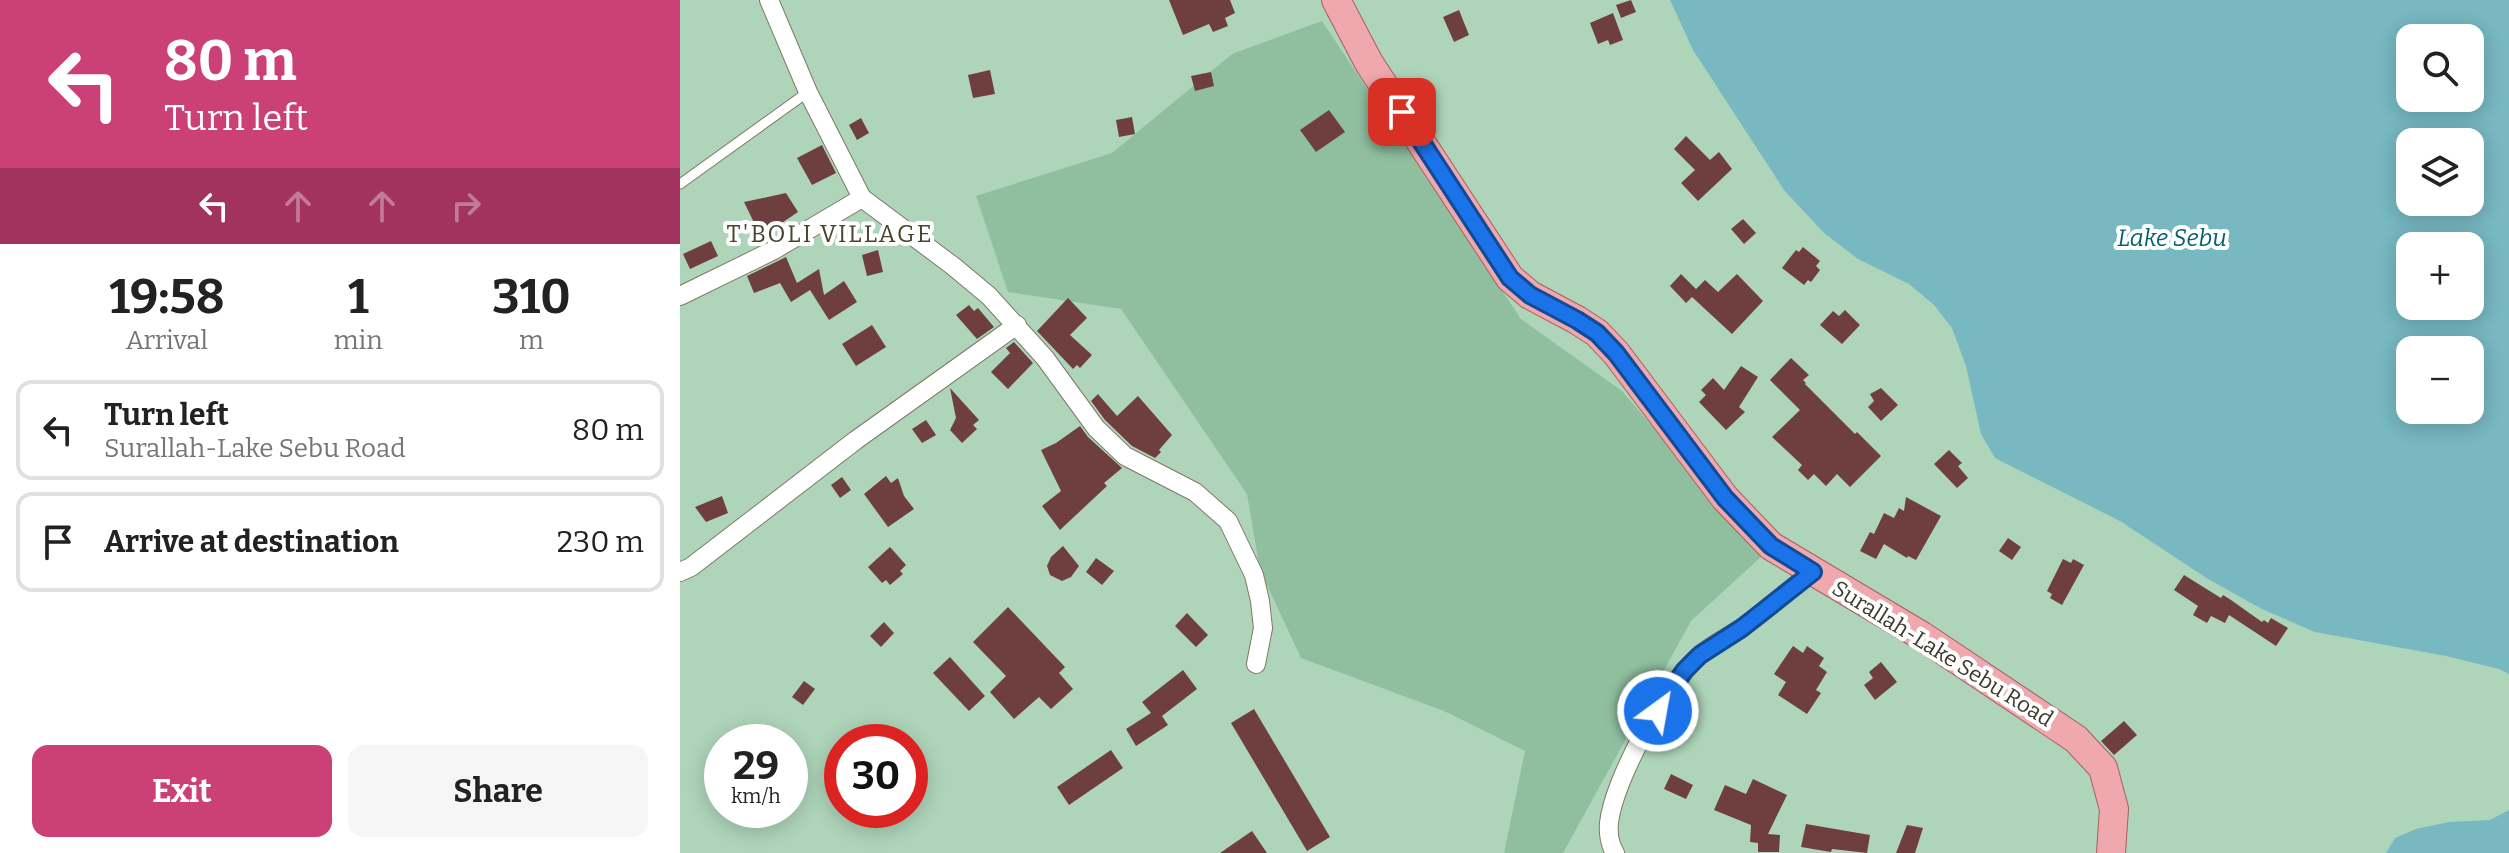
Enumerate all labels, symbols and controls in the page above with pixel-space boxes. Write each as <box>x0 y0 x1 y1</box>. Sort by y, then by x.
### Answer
map controls <box>2396 24 2484 424</box>
button: search <box>2396 24 2484 112</box>
text: 80 m <box>164 28 297 95</box>
icon: left <box>32 32 136 136</box>
pin <box>1368 78 1436 146</box>
icon: arrive <box>1380 90 1424 134</box>
text: Turn left <box>164 96 308 140</box>
button: layers <box>2396 128 2484 216</box>
icon: left <box>192 184 236 228</box>
icon: ahead <box>276 184 320 228</box>
icon: ahead <box>360 184 404 228</box>
icon: right <box>444 184 488 228</box>
district label: T'BOLI VILLAGE <box>726 220 934 248</box>
water label: Lake Sebu <box>2117 224 2227 252</box>
button: + <box>2396 232 2484 320</box>
text: 19:58 <box>109 268 225 326</box>
text: 1 <box>348 268 369 326</box>
text: 310 <box>492 268 571 326</box>
text: Arrival <box>126 325 208 356</box>
text: min <box>334 325 383 356</box>
text: m <box>519 325 544 356</box>
button: − <box>2396 336 2484 424</box>
text: Turn left <box>104 397 229 433</box>
icon: left <box>36 408 80 452</box>
text: 80 m <box>572 412 644 448</box>
text: Surallah-Lake Sebu Road <box>104 433 406 464</box>
icon: arrive <box>36 520 80 564</box>
text: Arrive at destination <box>104 524 399 560</box>
text: 230 m <box>557 524 644 560</box>
street label: Surallah-Lake Sebu Road <box>1827 574 2058 732</box>
position arrow <box>1616 669 1700 753</box>
speed limit sign: 30 <box>824 724 928 828</box>
text: 29 <box>733 742 779 790</box>
button: Exit <box>32 745 332 837</box>
button: Share <box>348 745 648 837</box>
text: km/h <box>731 784 781 808</box>

